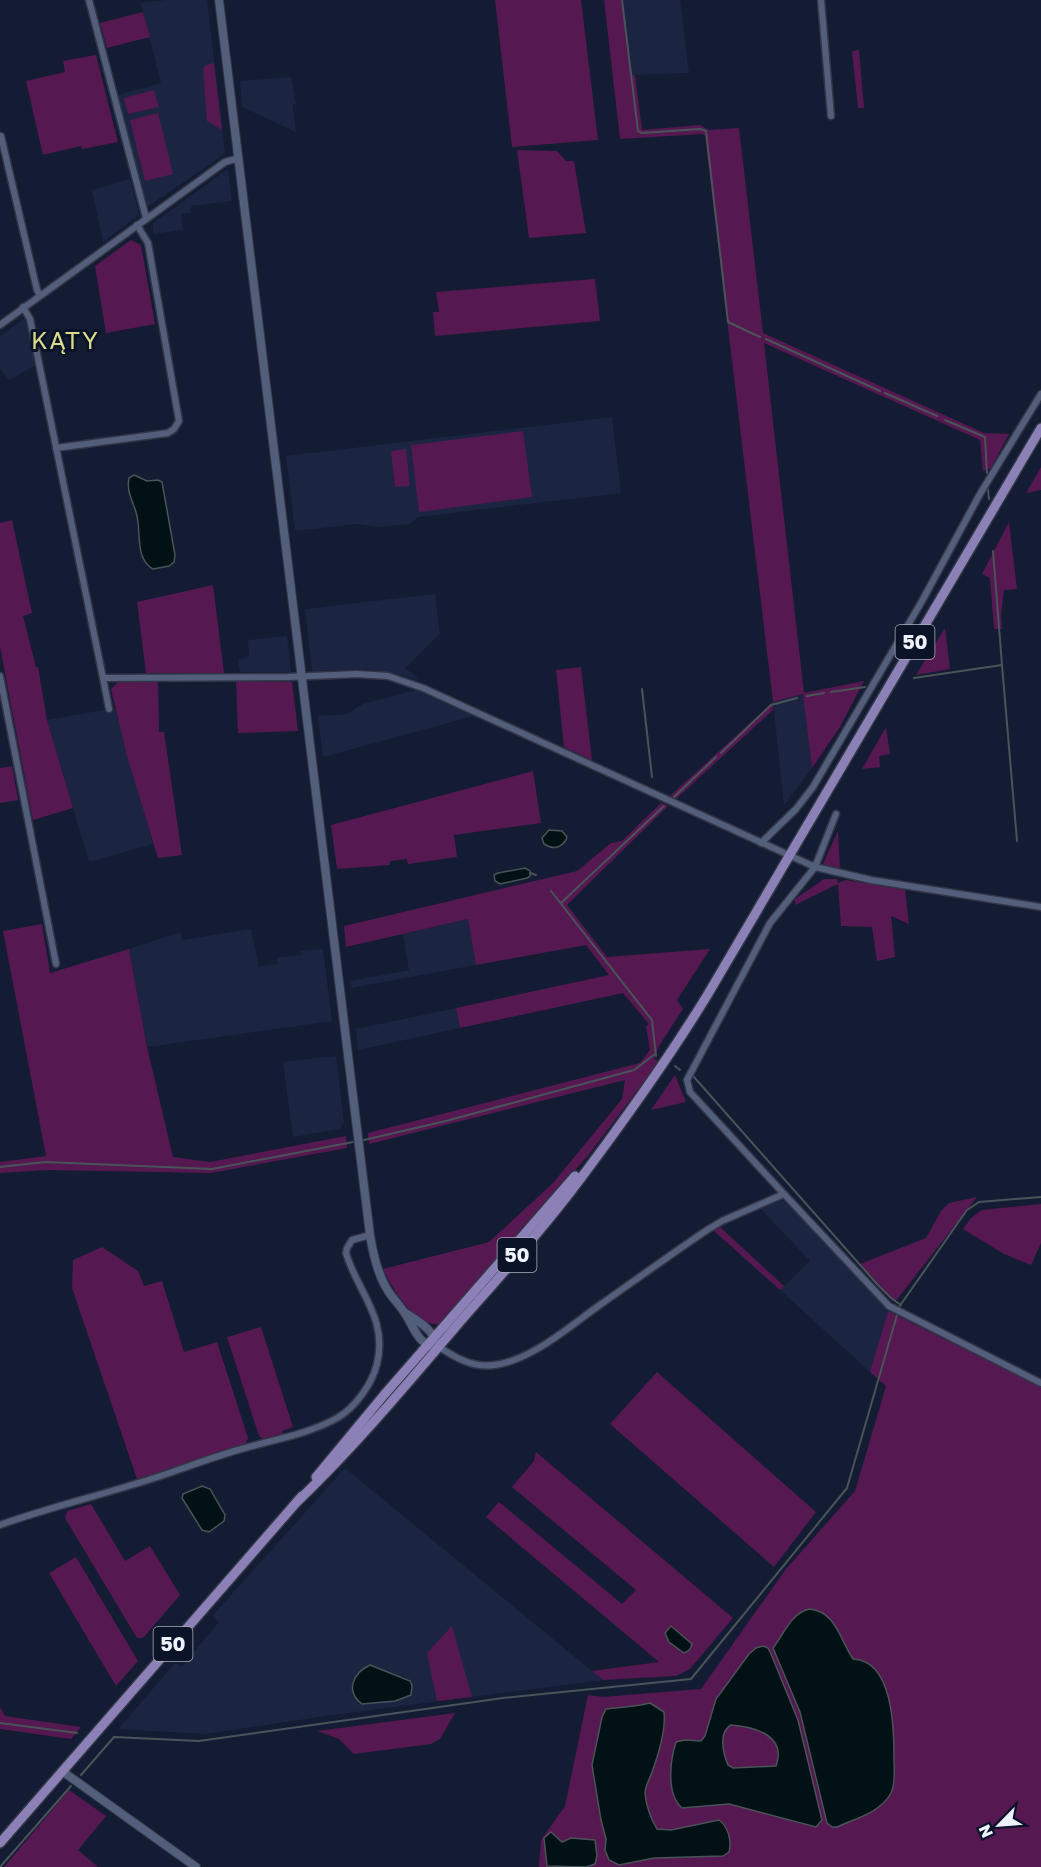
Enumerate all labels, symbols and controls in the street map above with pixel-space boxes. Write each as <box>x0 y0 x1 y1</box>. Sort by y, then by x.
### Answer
district label: KĄTY <box>31 325 99 354</box>
road number: 50 <box>896 625 934 659</box>
road number: 50 <box>498 1238 536 1272</box>
road number: 50 <box>154 1627 192 1661</box>
north arrow <box>969 1795 1029 1855</box>
text: N <box>974 1822 997 1841</box>

